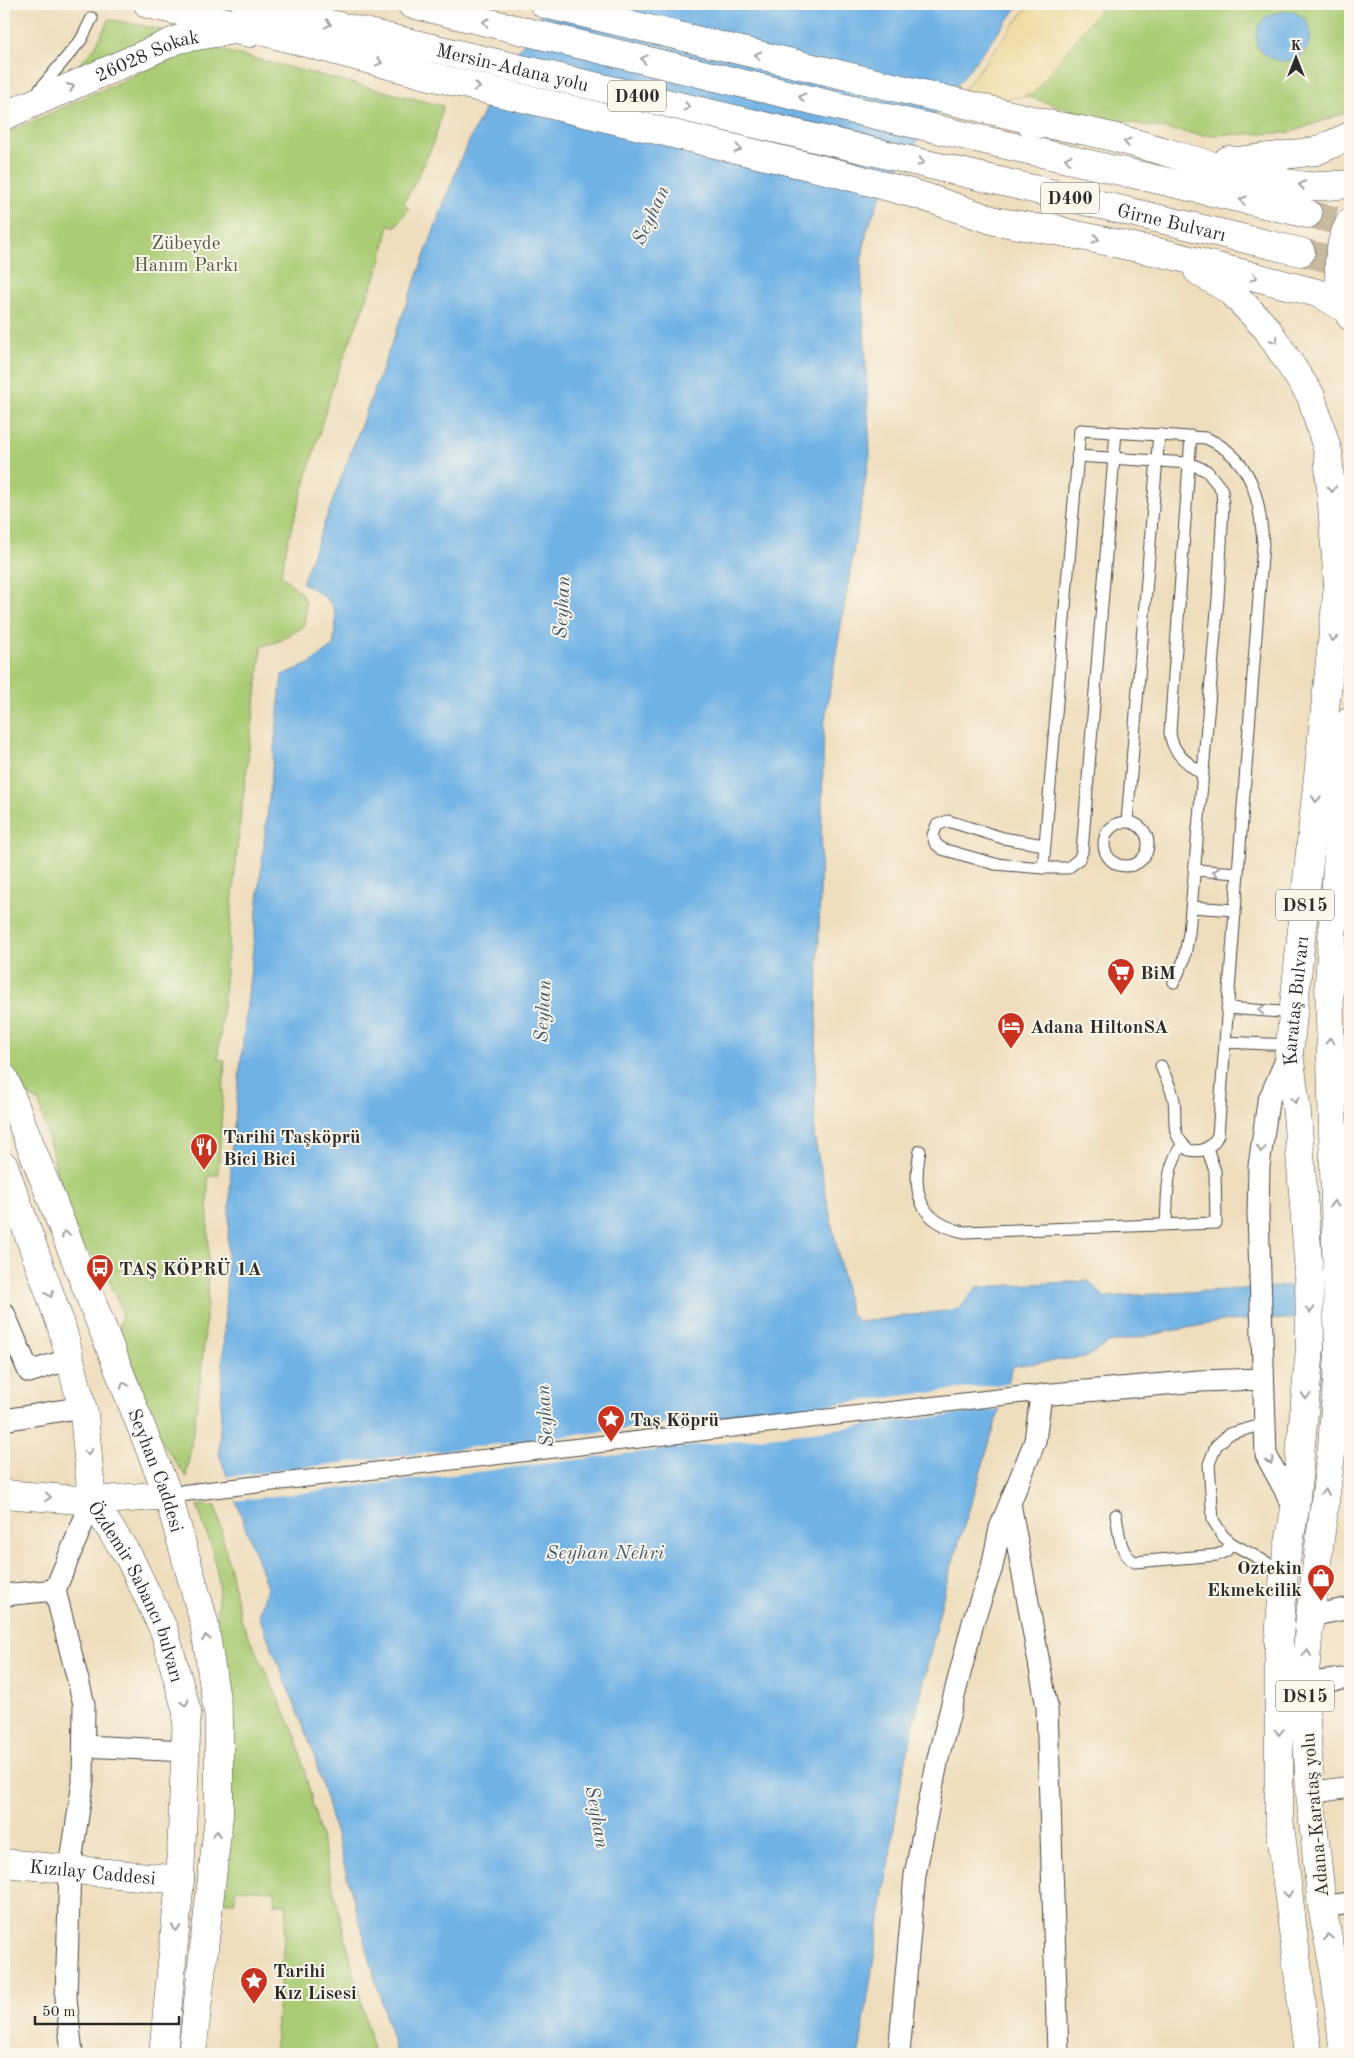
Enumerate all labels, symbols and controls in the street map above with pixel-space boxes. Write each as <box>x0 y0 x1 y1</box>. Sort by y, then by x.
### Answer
one-way arrow <box>481 17 490 28</box>
one-way arrow <box>324 18 333 29</box>
street label: 26028 Sokak <box>93 29 201 86</box>
north arrow <box>1272 32 1322 82</box>
text: K <box>1291 39 1302 53</box>
street label: Mersin-Adana yolu <box>434 42 590 96</box>
one-way arrow <box>754 50 763 61</box>
one-way arrow <box>640 55 648 65</box>
one-way arrow <box>375 57 383 67</box>
road number: D400 <box>608 80 666 112</box>
one-way arrow <box>473 81 482 92</box>
one-way arrow <box>66 83 75 93</box>
one-way arrow <box>797 92 806 103</box>
one-way arrow <box>682 101 691 112</box>
one-way arrow <box>1122 137 1131 148</box>
one-way arrow <box>733 144 741 154</box>
one-way arrow <box>1063 154 1072 165</box>
one-way arrow <box>916 156 925 167</box>
one-way arrow <box>1297 180 1306 190</box>
road number: D400 <box>1041 182 1099 214</box>
water label: Seyhan <box>629 183 674 249</box>
one-way arrow <box>1239 195 1248 206</box>
street label: Girne Bulvarı <box>1115 202 1228 246</box>
one-way arrow <box>1092 233 1101 244</box>
park label: Zübeyde Hanım Parkı <box>134 235 238 276</box>
one-way arrow <box>1250 271 1258 281</box>
one-way arrow <box>1269 334 1278 344</box>
one-way arrow <box>1326 485 1337 493</box>
water label: Seyhan <box>551 575 575 639</box>
one-way arrow <box>1328 634 1339 642</box>
one-way arrow <box>1311 795 1322 803</box>
one-way arrow <box>1212 866 1220 877</box>
road number: D815 <box>1276 890 1334 920</box>
street label: Karataş Bulvarı <box>1282 935 1313 1067</box>
supermarket icon: BiM <box>1106 957 1136 996</box>
place label: BiM <box>1140 965 1176 984</box>
water label: Seyhan <box>532 979 556 1043</box>
one-way arrow <box>1256 1005 1264 1016</box>
hotel icon: Adana HiltonSA <box>996 1011 1026 1050</box>
place label: Adana HiltonSA <box>1030 1019 1168 1038</box>
one-way arrow <box>1325 1037 1336 1045</box>
one-way arrow <box>1289 1096 1300 1104</box>
place label: Tarihi Taşköprü Bici Bici <box>223 1129 360 1170</box>
restaurant icon: Tarihi Taşköprü Bici Bici <box>189 1132 219 1171</box>
one-way arrow <box>1257 1145 1267 1153</box>
one-way arrow <box>1329 1199 1340 1207</box>
one-way arrow <box>61 1230 71 1238</box>
bus stop icon: TAŞ KÖPRÜ 1A <box>85 1253 115 1292</box>
place label: TAŞ KÖPRÜ 1A <box>119 1257 262 1280</box>
one-way arrow <box>44 1289 54 1298</box>
one-way arrow <box>1305 1307 1315 1315</box>
one-way arrow <box>120 1381 130 1390</box>
water label: Seyhan <box>534 1384 558 1448</box>
one-way arrow <box>1300 1393 1311 1401</box>
place icon: Taș Köprü <box>596 1404 626 1443</box>
street label: Seyhan Caddesi <box>123 1407 185 1535</box>
place label: Taș Köprü <box>630 1412 719 1431</box>
one-way arrow <box>82 1448 93 1456</box>
one-way arrow <box>1263 1456 1274 1465</box>
one-way arrow <box>1319 1487 1330 1495</box>
one-way arrow <box>44 1492 52 1503</box>
street label: Özdemir Sabancı bulvarı <box>83 1496 185 1685</box>
water label: Seyhan Nehri <box>546 1544 664 1564</box>
place label: Oztekin Ekmekcilik <box>1207 1560 1302 1601</box>
shop icon: Oztekin Ekmekcilik <box>1306 1563 1336 1602</box>
one-way arrow <box>201 1633 212 1641</box>
one-way arrow <box>1301 1649 1312 1657</box>
road number: D815 <box>1276 1680 1334 1712</box>
one-way arrow <box>179 1698 189 1707</box>
one-way arrow <box>1274 1729 1284 1737</box>
street label: Adana-Karataş yolu <box>1300 1732 1333 1898</box>
water label: Seyhan <box>581 1784 611 1850</box>
one-way arrow <box>211 1830 222 1838</box>
street label: Kızılay Caddesi <box>28 1858 156 1890</box>
one-way arrow <box>1282 1890 1293 1898</box>
one-way arrow <box>170 1925 181 1933</box>
one-way arrow <box>1323 1932 1333 1941</box>
place label: Tarihi Kız Lisesi <box>273 1963 357 2004</box>
place icon: Tarihi Kız Lisesi <box>239 1966 269 2005</box>
scale bar <box>35 1993 179 2025</box>
text: 50 m <box>42 2005 76 2020</box>

